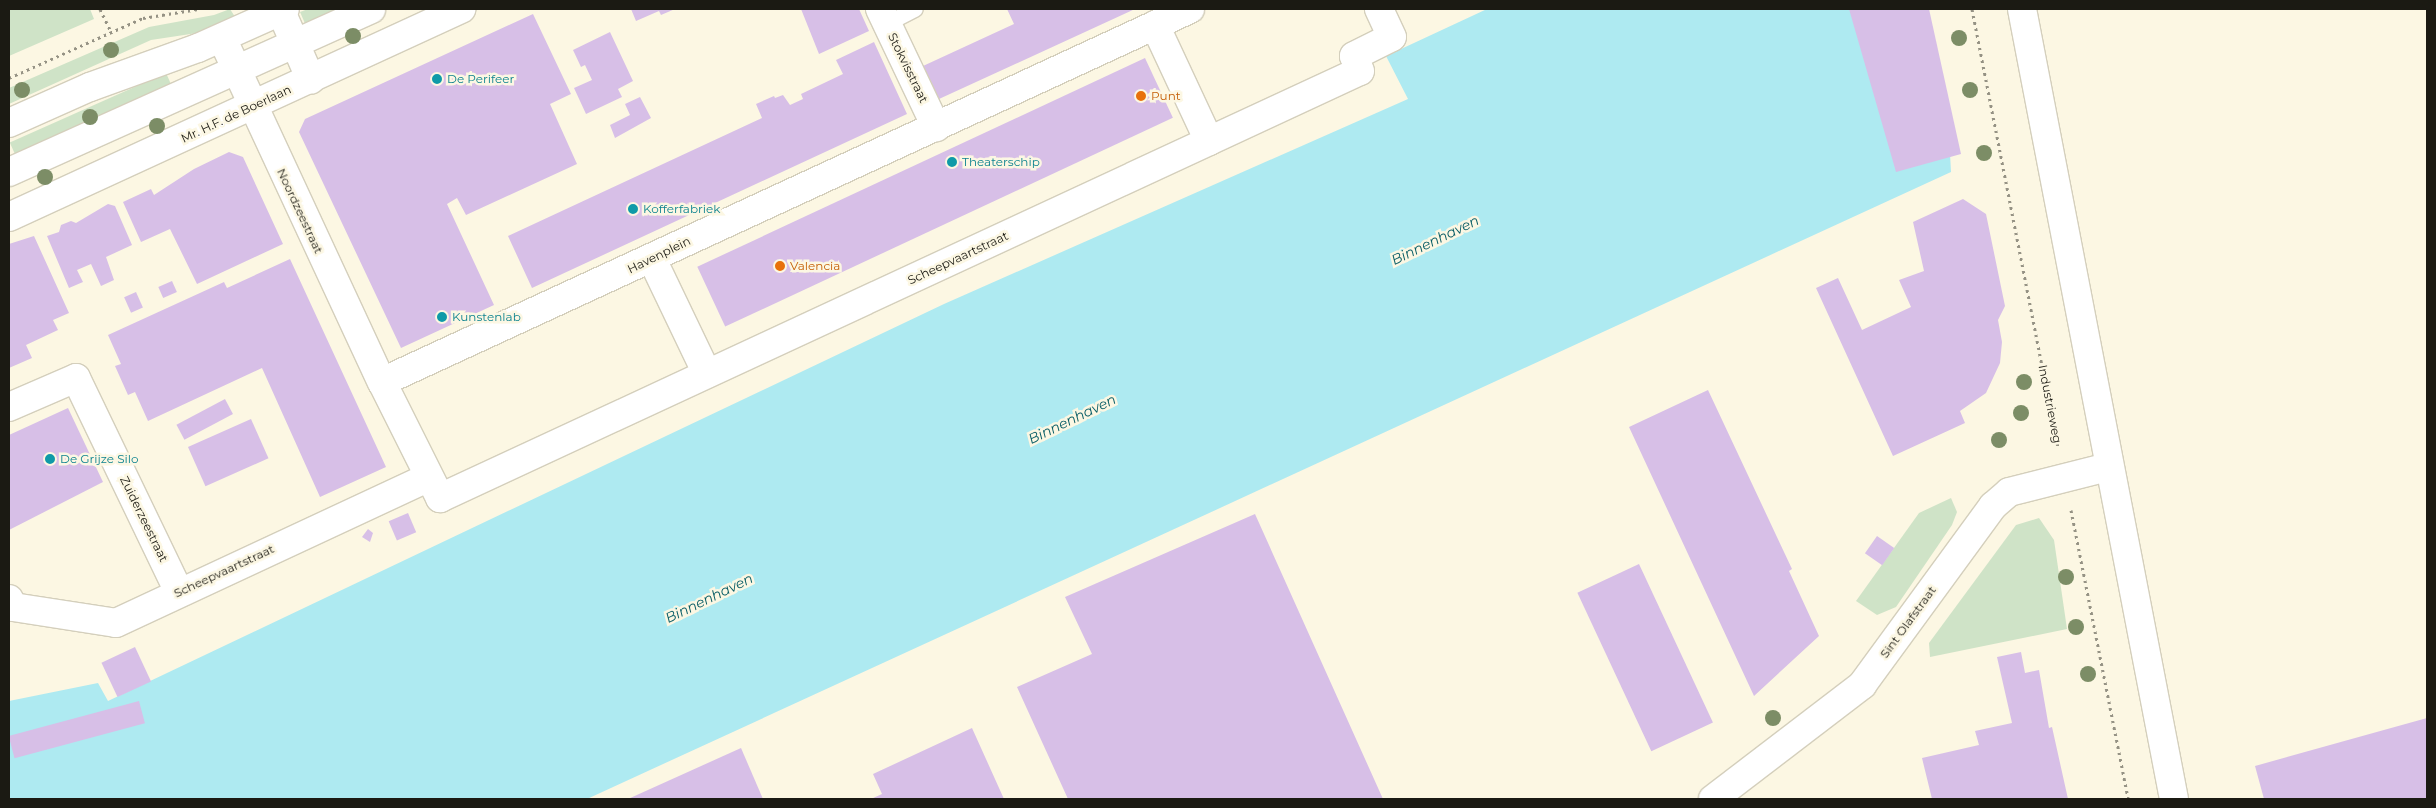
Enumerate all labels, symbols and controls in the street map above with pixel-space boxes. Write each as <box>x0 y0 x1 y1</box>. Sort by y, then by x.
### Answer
street label: Stokvisstraat <box>885 31 931 105</box>
place label: De Perifeer <box>447 72 514 86</box>
marker: De Perifeer <box>431 73 443 85</box>
street label: Mr. H.F. de Boerlaan <box>179 82 293 146</box>
place label: Punt <box>1151 89 1181 103</box>
marker: Punt <box>1135 90 1147 102</box>
place label: Theaterschip <box>962 155 1040 169</box>
marker: Theaterschip <box>946 156 958 168</box>
street label: Noordzeestraat <box>274 166 326 256</box>
place label: Kofferfabriek <box>643 202 720 216</box>
marker: Kofferfabriek <box>627 203 639 215</box>
water label: Binnenhaven <box>1388 212 1482 268</box>
street label: Scheepvaartstraat <box>906 228 1010 288</box>
street label: Havenplein <box>625 234 693 276</box>
place label: Valencia <box>790 259 840 273</box>
marker: Valencia <box>774 260 786 272</box>
place label: Kunstenlab <box>452 310 521 324</box>
marker: Kunstenlab <box>436 311 448 323</box>
street label: Industrieweg <box>2035 364 2065 444</box>
water label: Binnenhaven <box>1025 391 1119 447</box>
place label: De Grijze Silo <box>60 452 139 466</box>
marker: De Grijze Silo <box>44 453 56 465</box>
street label: Zuiderzeestraat <box>117 474 171 564</box>
street label: Scheepvaartstraat <box>172 541 276 601</box>
water label: Binnenhaven <box>662 570 756 626</box>
street label: Sint Olafstraat <box>1877 583 1939 661</box>

